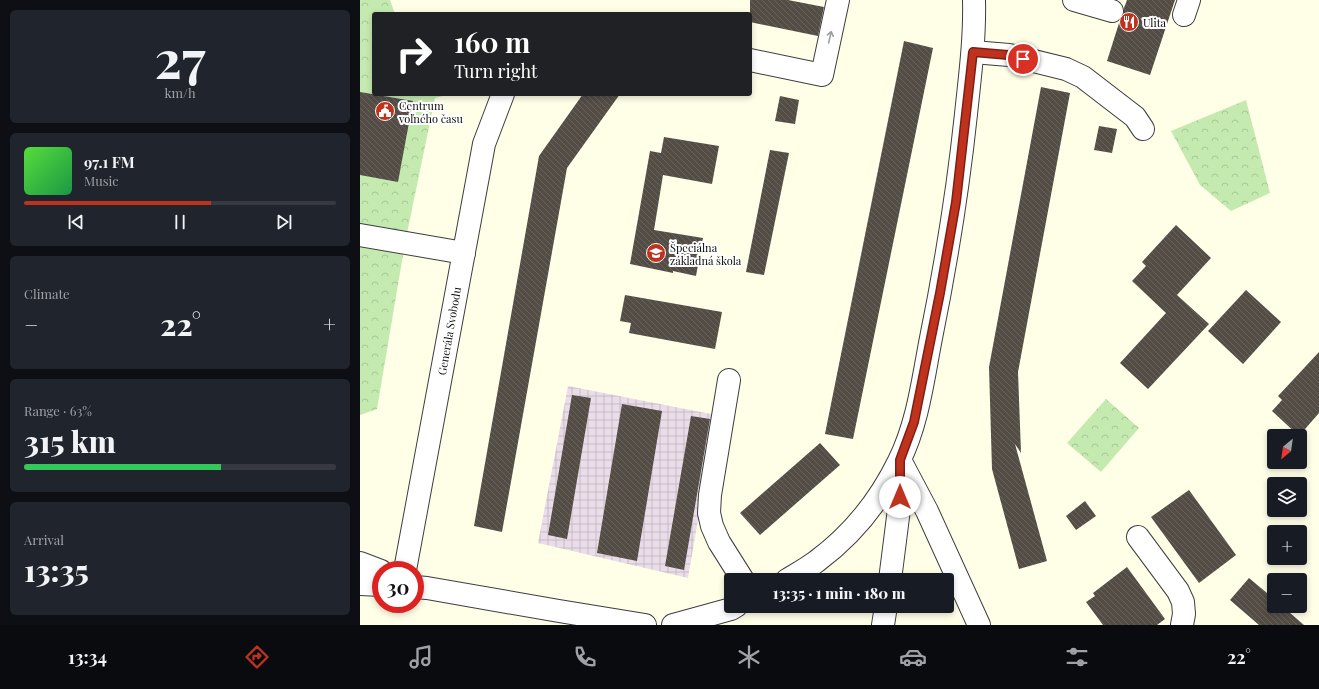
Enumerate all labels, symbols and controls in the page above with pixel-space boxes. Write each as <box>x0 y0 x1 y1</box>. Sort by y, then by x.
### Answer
restaurant icon: Ulita <box>1118 11 1140 33</box>
place label: Ulita <box>1143 15 1167 30</box>
text: 27 <box>155 23 205 92</box>
text: 160 m <box>454 23 530 60</box>
icon: right <box>388 28 440 80</box>
one-way arrow <box>827 31 835 44</box>
pin <box>1006 42 1040 76</box>
icon: arrive <box>1012 48 1034 70</box>
text: Turn right <box>454 59 537 83</box>
text: km/h <box>164 84 196 101</box>
place label: Centrum voľného času <box>398 98 463 126</box>
public building icon: Centrum voľného času <box>374 100 396 122</box>
text: 97.1 FM <box>84 152 135 172</box>
text: Music <box>84 172 119 189</box>
icon: previous <box>65 211 87 233</box>
icon: pause <box>169 211 191 233</box>
icon: next <box>273 211 295 233</box>
place label: Špeciálna základná škola <box>670 240 742 268</box>
school or university icon: Špeciálna základná škola <box>645 242 667 264</box>
text: Climate <box>24 285 70 302</box>
street label: Generála Svobodu <box>434 285 464 376</box>
text: 22° <box>160 304 201 344</box>
text: − <box>24 309 38 339</box>
text: + <box>323 309 336 339</box>
text: Range · 63% <box>24 402 92 419</box>
text: 315 km <box>24 421 116 461</box>
north arrow <box>1267 429 1307 469</box>
map controls <box>1267 429 1307 613</box>
position arrow <box>879 476 921 518</box>
button: layers <box>1267 477 1307 517</box>
button: + <box>1267 525 1307 565</box>
text: Arrival <box>24 531 64 548</box>
text: 13:35 <box>24 550 89 590</box>
speed limit sign: 30 <box>372 561 424 613</box>
button: − <box>1267 573 1307 613</box>
text: 13:35 · 1 min · 180 m <box>773 583 905 603</box>
icon: directions <box>243 643 271 671</box>
icon: music <box>407 643 435 671</box>
icon: phone <box>571 643 599 671</box>
icon: climate <box>735 643 763 671</box>
icon: car <box>899 643 927 671</box>
icon: filters <box>1063 643 1091 671</box>
text: 13:34 <box>68 645 107 669</box>
text: 22° <box>1227 645 1251 669</box>

